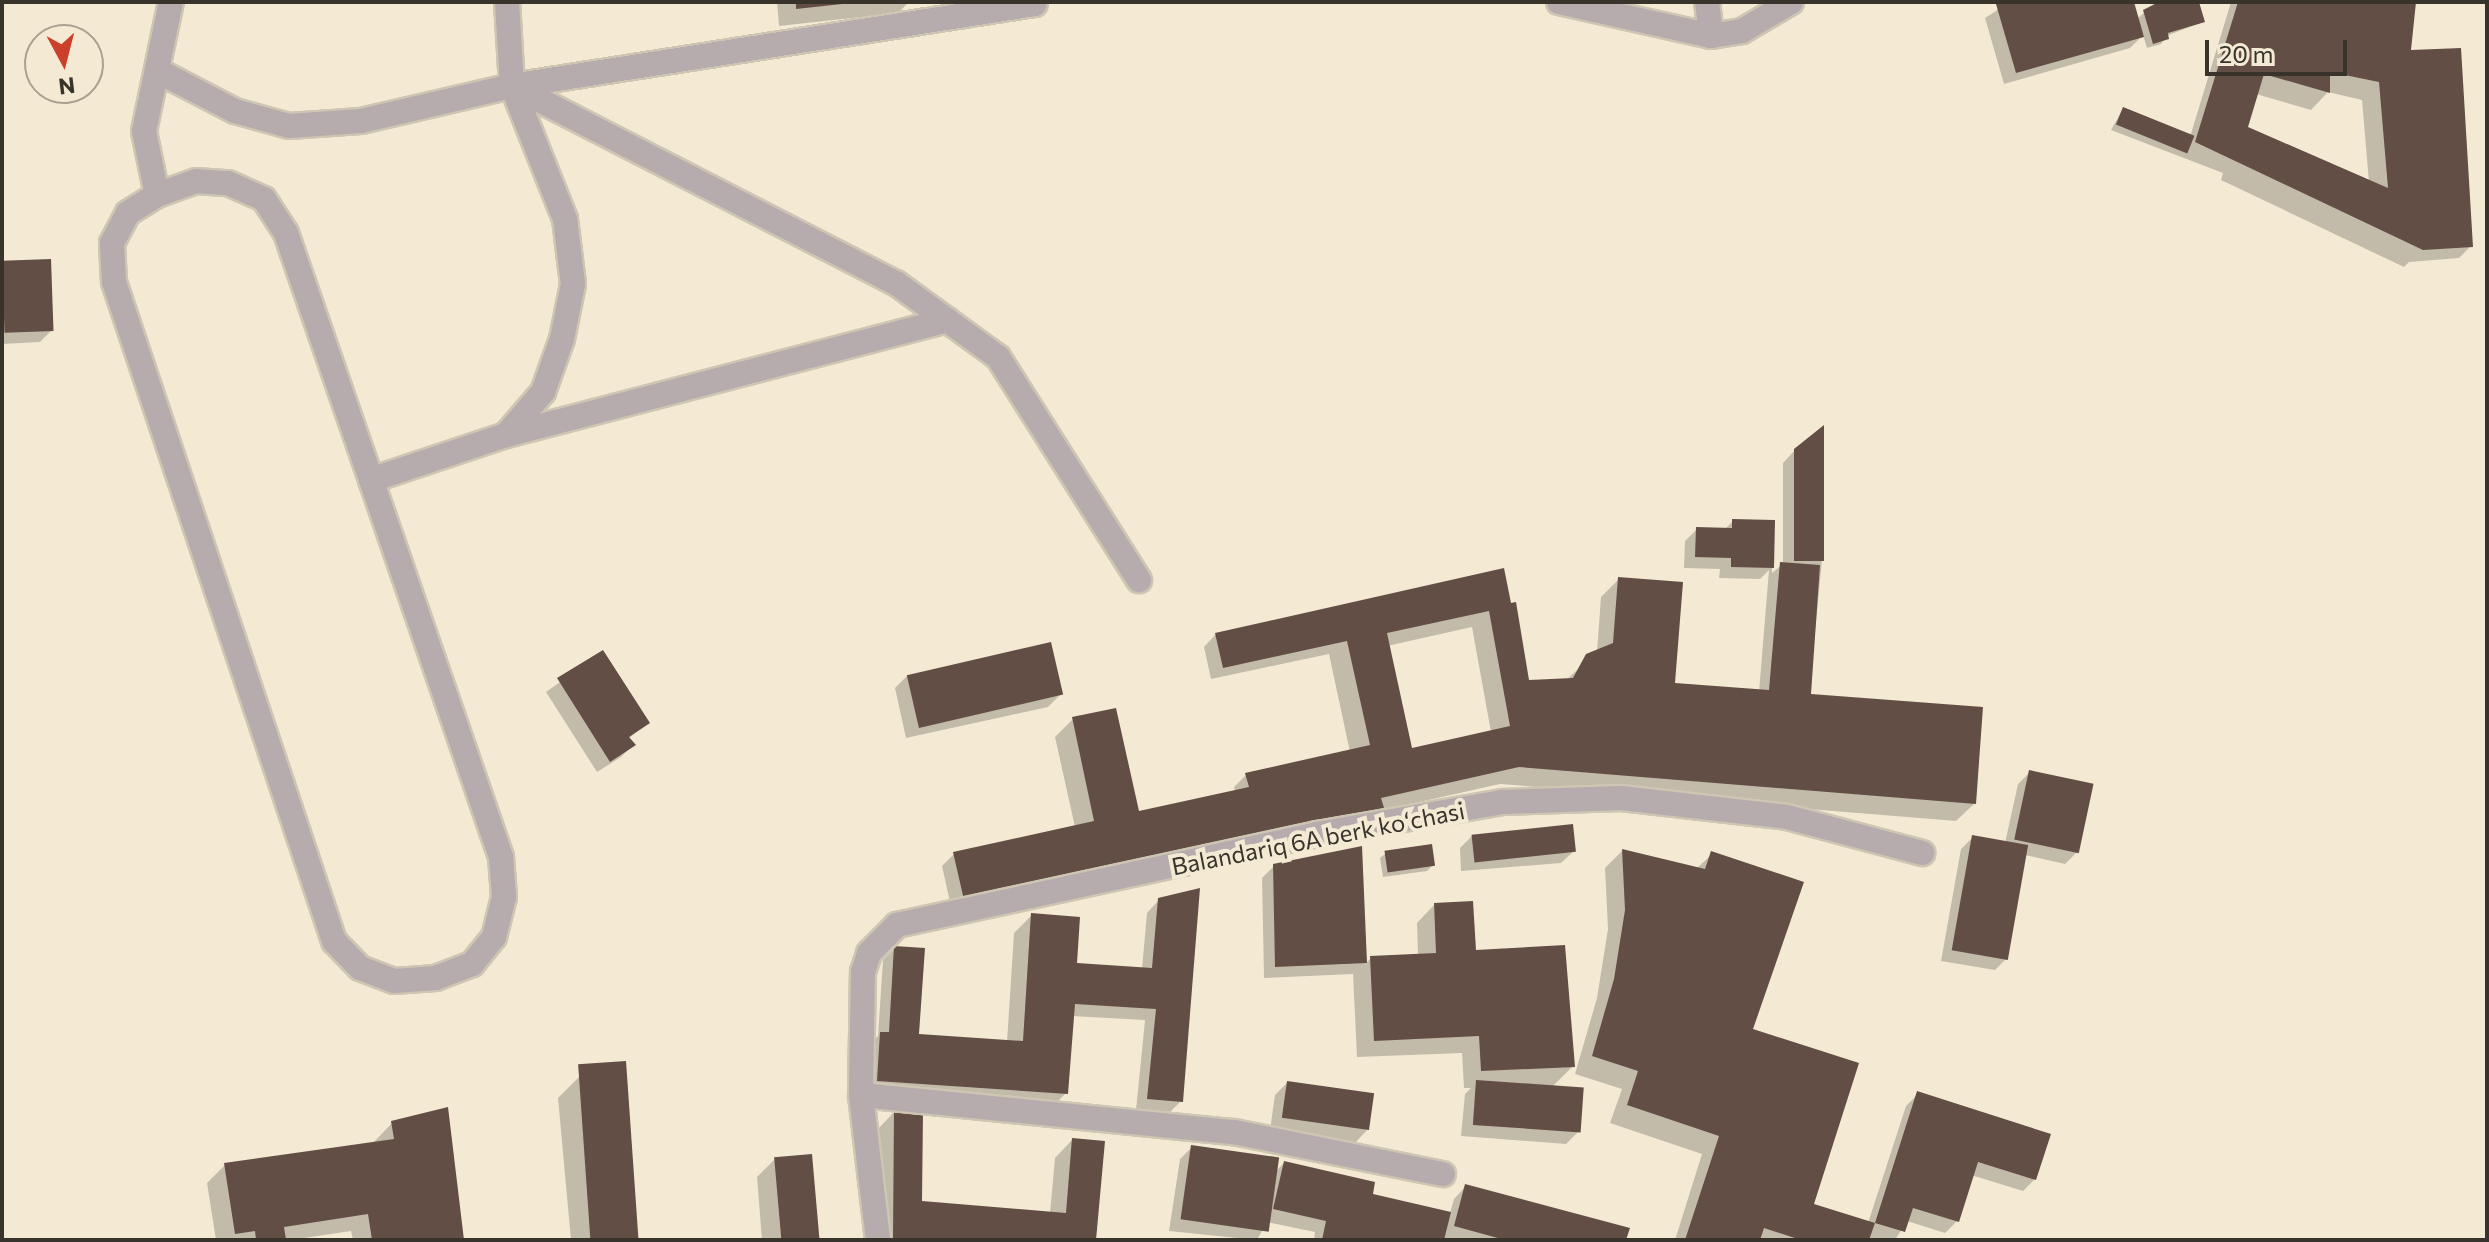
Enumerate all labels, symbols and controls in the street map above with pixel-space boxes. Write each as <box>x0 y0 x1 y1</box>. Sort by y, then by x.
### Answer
north arrow <box>24 24 104 104</box>
scale bar <box>2209 24 2351 74</box>
text: 20 m <box>2219 39 2273 68</box>
text: N <box>57 72 77 101</box>
street label: Balandariq 6A berk koʻchasi <box>1169 795 1467 881</box>

